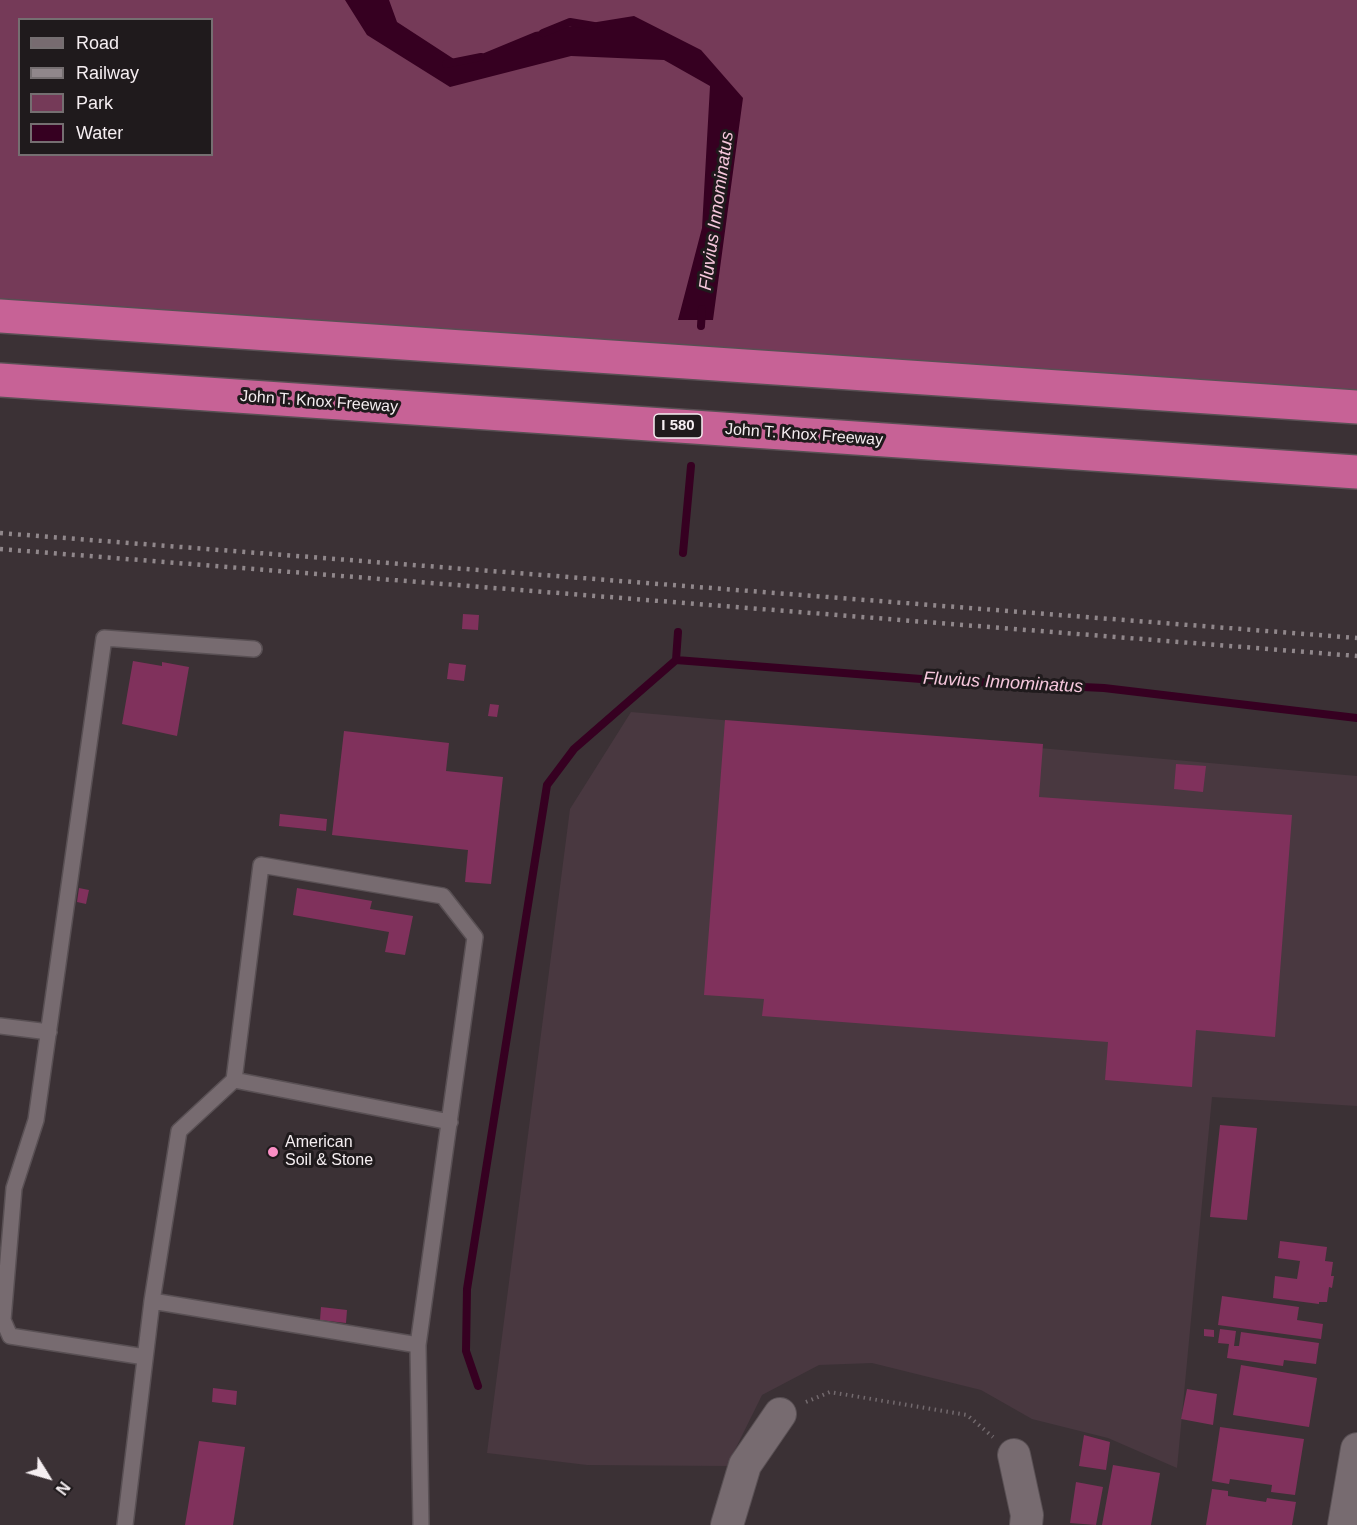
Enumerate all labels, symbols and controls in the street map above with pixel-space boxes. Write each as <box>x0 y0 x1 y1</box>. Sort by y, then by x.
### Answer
legend <box>18 18 213 156</box>
text: Road <box>76 33 119 53</box>
text: Railway <box>76 63 139 83</box>
text: Park <box>76 93 113 113</box>
text: Water <box>76 123 123 143</box>
water label: Fluvius Innominatus <box>695 130 739 292</box>
street label: John T. Knox Freeway <box>239 387 399 417</box>
road number: I 580 <box>654 414 702 438</box>
street label: John T. Knox Freeway <box>724 420 884 450</box>
water label: Fluvius Innominatus <box>923 668 1083 698</box>
place label: American Soil & Stone <box>285 1133 373 1171</box>
marker: American Soil & Stone <box>266 1145 280 1159</box>
north arrow <box>18 1447 78 1507</box>
text: N <box>53 1478 73 1498</box>

